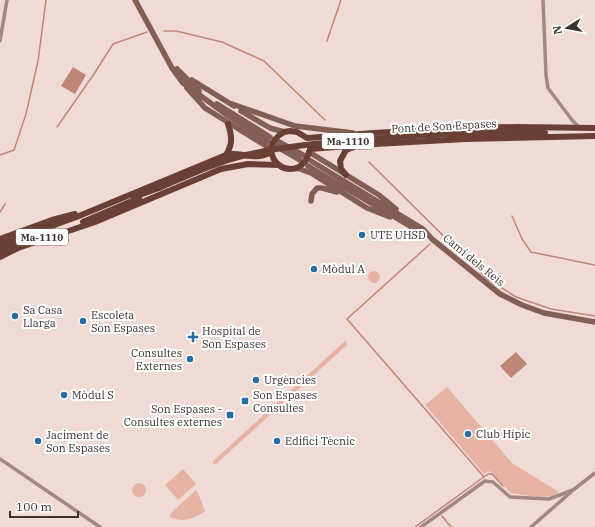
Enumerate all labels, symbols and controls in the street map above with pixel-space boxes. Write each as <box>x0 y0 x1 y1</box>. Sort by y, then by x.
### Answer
north arrow <box>547 8 587 48</box>
text: N <box>549 24 565 36</box>
street label: Pont de Son Espases <box>391 116 497 136</box>
road number: Ma-1110 <box>322 133 374 149</box>
place label: UTE UHSD <box>370 228 426 242</box>
road number: Ma-1110 <box>16 229 68 245</box>
marker: UTE UHSD <box>357 230 367 240</box>
street label: Camí dels Reis <box>440 231 508 289</box>
place label: Mòdul A <box>322 262 365 276</box>
marker: Mòdul A <box>309 264 319 274</box>
place label: Sa Casa Llarga <box>23 303 62 330</box>
place label: Escoleta Son Espases <box>91 308 155 335</box>
marker: Sa Casa Llarga <box>10 311 20 321</box>
marker: Escoleta Son Espases <box>78 316 88 326</box>
place label: Hospital de Son Espases <box>202 324 266 351</box>
marker: Hospital de Son Espases <box>187 331 199 343</box>
place label: Consultes Externes <box>131 346 182 373</box>
marker: Consultes Externes <box>185 354 195 364</box>
place label: Urgències <box>264 373 316 387</box>
marker: Urgències <box>251 375 261 385</box>
place label: Mòdul S <box>72 388 114 402</box>
place label: Son Espases Consultes <box>253 388 317 415</box>
marker: Mòdul S <box>59 390 69 400</box>
marker: Son Espases Consultes <box>240 396 250 406</box>
place label: Son Espases - Consultes externes <box>124 402 222 429</box>
marker: Son Espases - Consultes externes <box>225 410 235 420</box>
place label: Club Hípic <box>476 427 531 441</box>
place label: Jaciment de Son Espases <box>46 428 110 455</box>
marker: Club Hípic <box>463 429 473 439</box>
place label: Edifici Tècnic <box>285 434 355 448</box>
marker: Jaciment de Son Espases <box>33 436 43 446</box>
marker: Edifici Tècnic <box>272 436 282 446</box>
scale bar <box>10 493 78 519</box>
text: 100 m <box>16 499 52 514</box>

